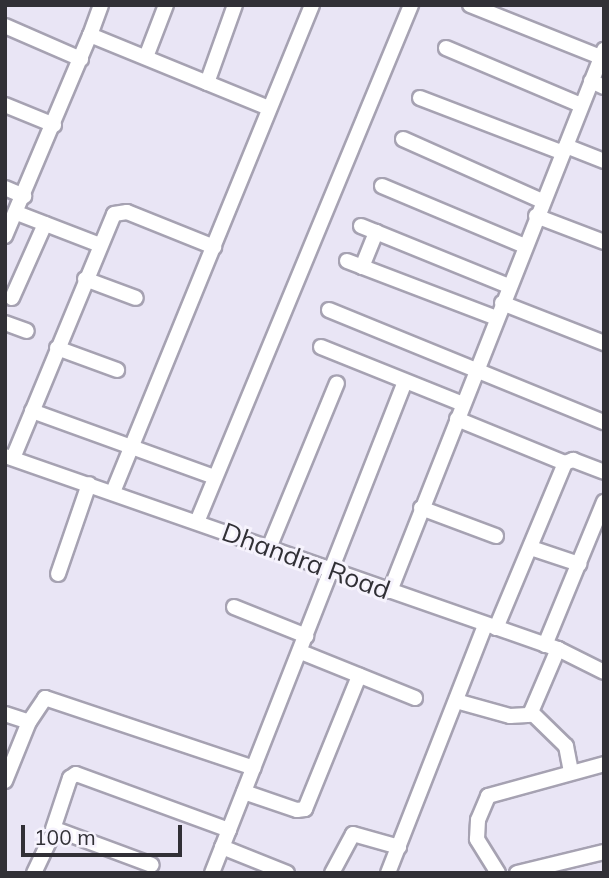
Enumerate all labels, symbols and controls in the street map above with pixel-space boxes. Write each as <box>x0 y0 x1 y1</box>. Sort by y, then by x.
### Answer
street label: Dhandra Road <box>218 516 394 606</box>
scale bar <box>24 812 186 856</box>
text: 100 m <box>34 824 96 850</box>

